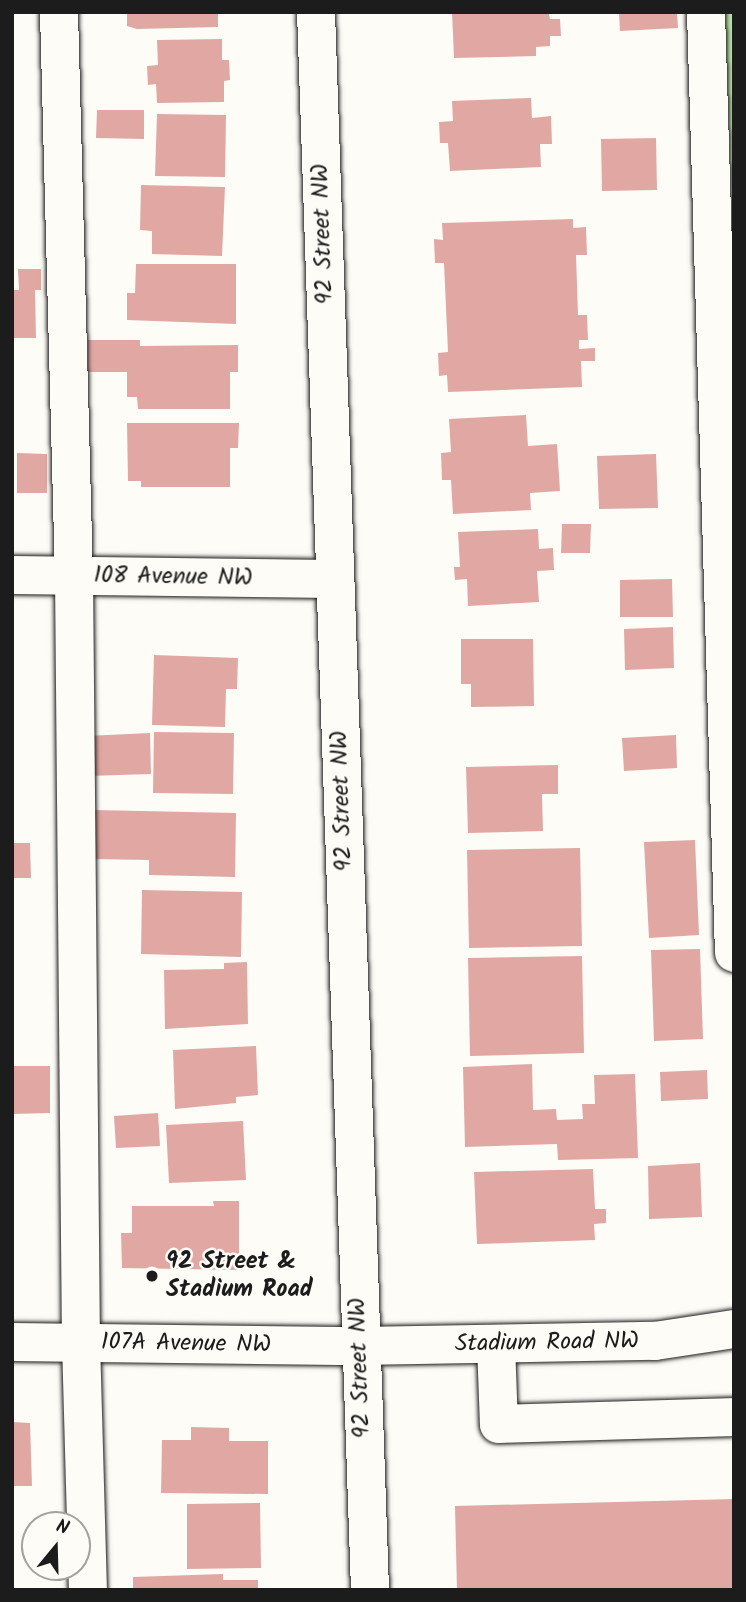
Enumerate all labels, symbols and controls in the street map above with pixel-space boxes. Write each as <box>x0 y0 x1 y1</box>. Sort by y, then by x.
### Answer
street label: 92 Street NW <box>306 163 340 305</box>
street label: 108 Avenue NW <box>93 561 253 593</box>
street label: 92 Street NW <box>325 730 359 872</box>
place label: 92 Street & Stadium Road <box>166 1248 313 1304</box>
marker: 92 Street & Stadium Road <box>144 1268 160 1284</box>
street label: 92 Street NW <box>343 1297 377 1439</box>
street label: Stadium Road NW <box>455 1327 639 1359</box>
street label: 107A Avenue NW <box>101 1328 271 1360</box>
north arrow <box>21 1511 91 1581</box>
text: N <box>52 1512 73 1544</box>

